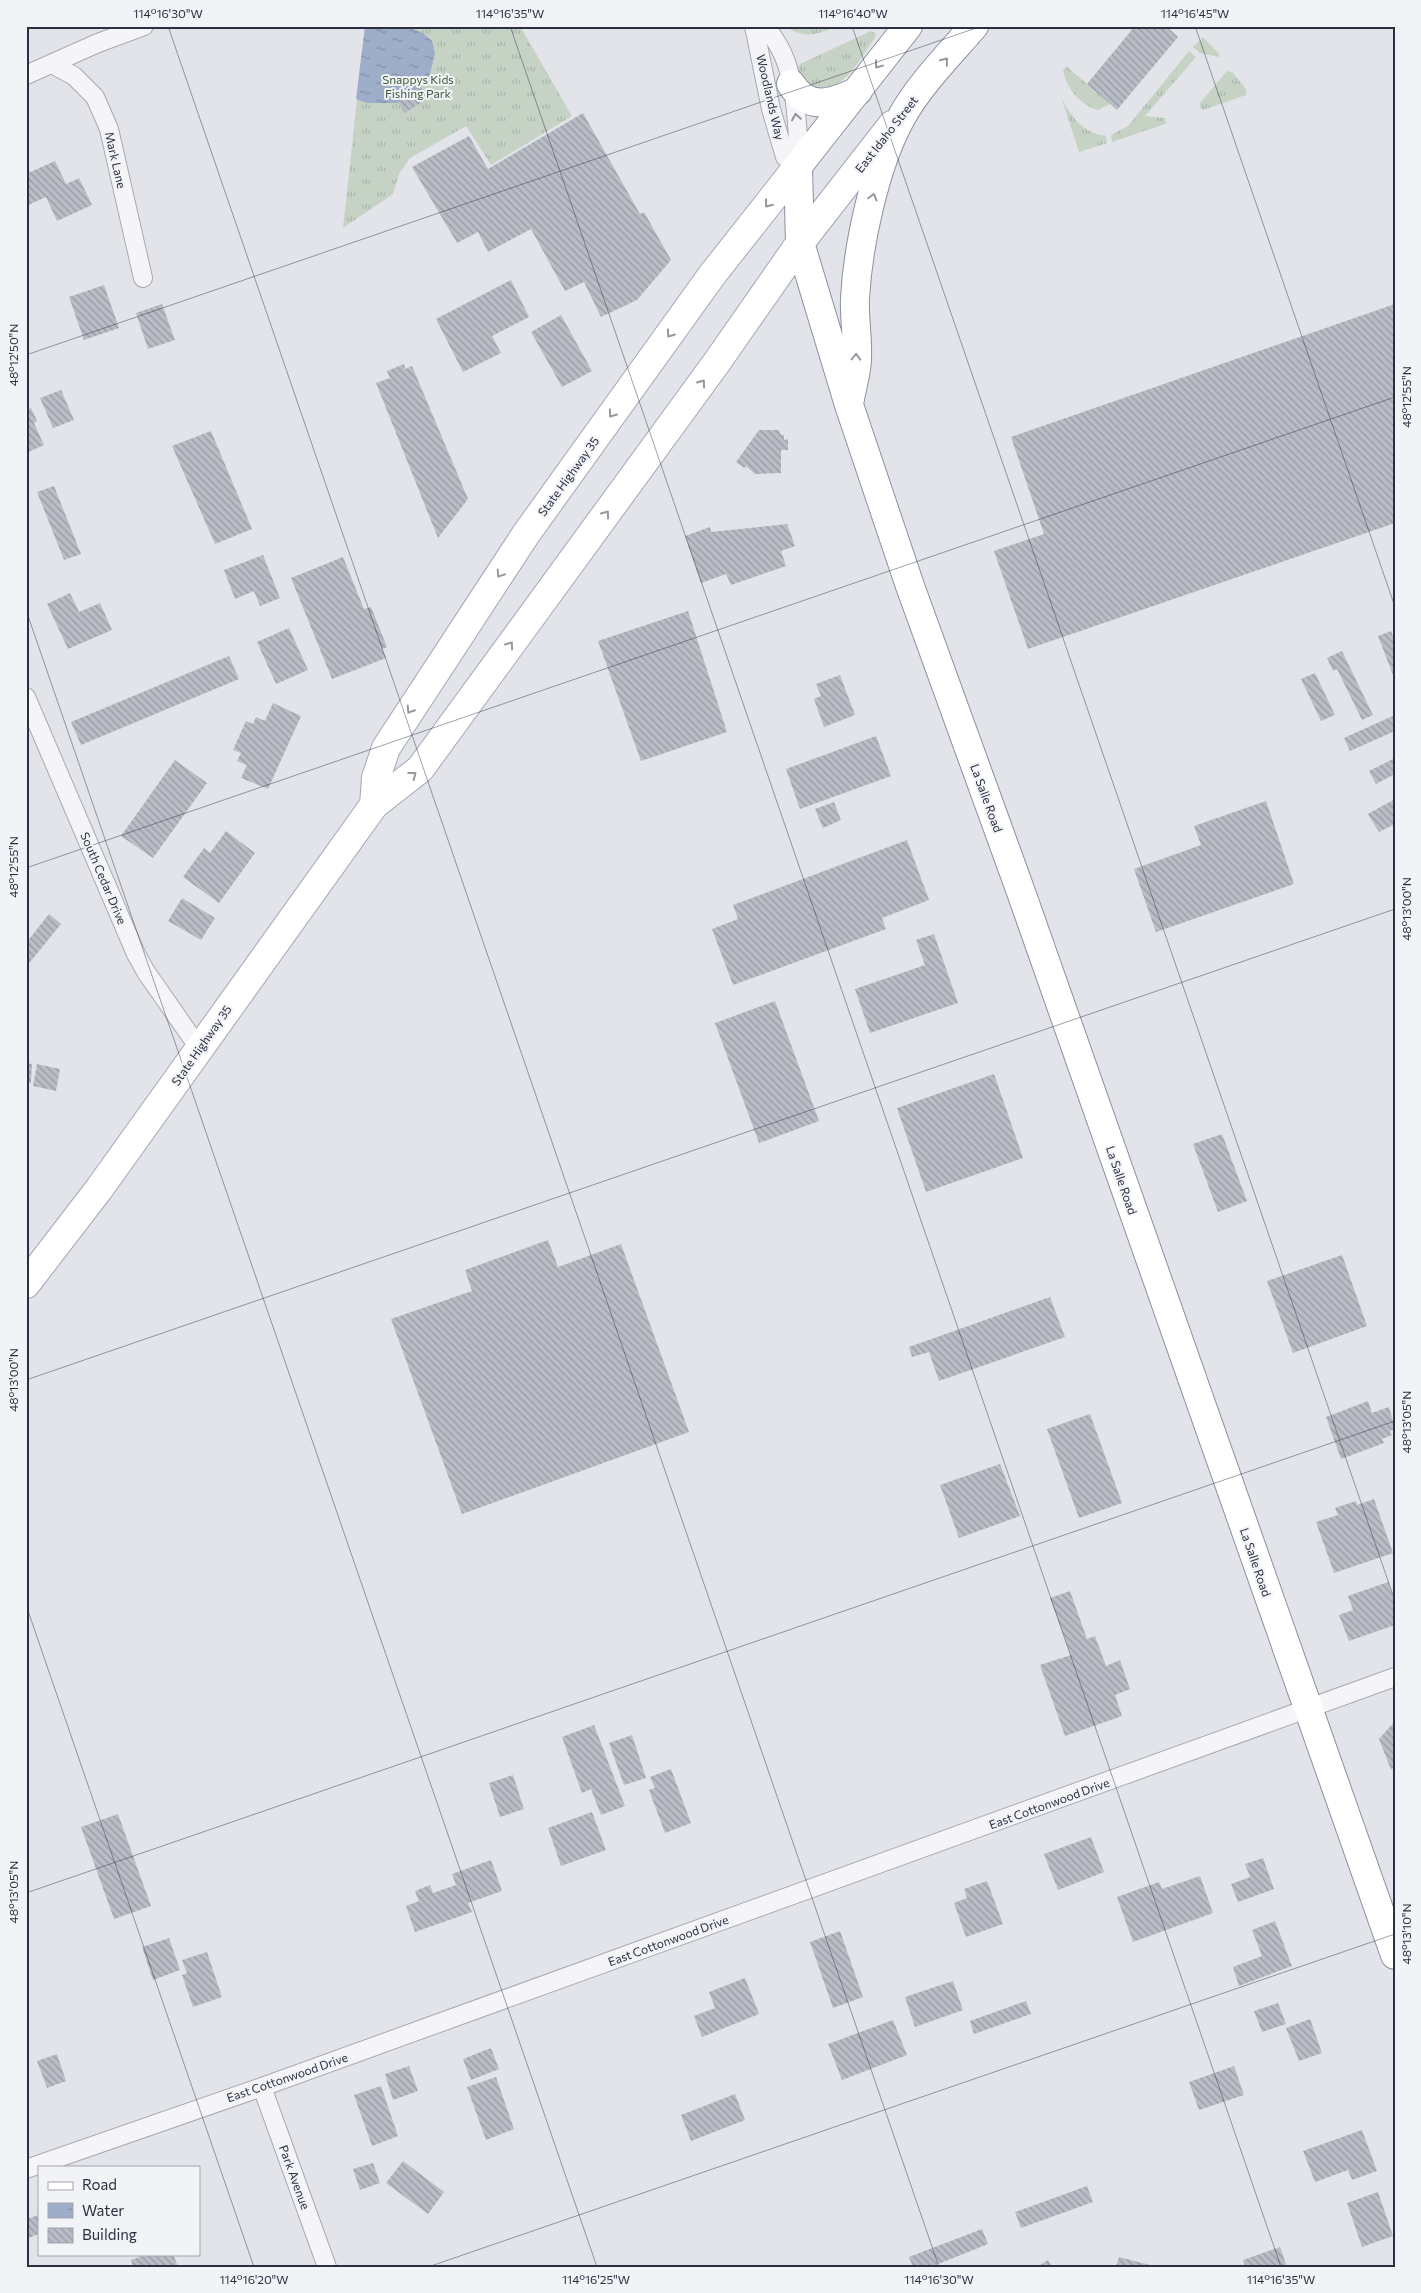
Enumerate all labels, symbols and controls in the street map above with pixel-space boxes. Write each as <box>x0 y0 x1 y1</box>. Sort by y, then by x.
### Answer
text: 114°16'30"W <box>133 6 203 20</box>
text: 114°16'35"W <box>476 6 544 20</box>
text: 114°16'40"W <box>818 6 888 20</box>
text: 114°16'45"W <box>1161 6 1229 20</box>
street label: Woodlands Way <box>754 53 788 141</box>
one-way arrow <box>939 58 948 67</box>
one-way arrow <box>876 59 884 68</box>
park label: Snappys Kids Fishing Park <box>382 72 454 100</box>
street label: East Idaho Street <box>852 93 920 175</box>
one-way arrow <box>791 113 802 121</box>
street label: Mark Lane <box>103 130 129 190</box>
one-way arrow <box>867 192 878 201</box>
one-way arrow <box>766 198 774 207</box>
text: 48°12'50"N <box>6 324 20 386</box>
one-way arrow <box>667 328 676 337</box>
one-way arrow <box>851 353 861 361</box>
text: 48°12'55"N <box>1399 366 1413 428</box>
one-way arrow <box>696 379 705 389</box>
one-way arrow <box>609 408 618 418</box>
street label: State Highway 35 <box>534 433 602 518</box>
one-way arrow <box>600 510 609 520</box>
one-way arrow <box>497 569 506 578</box>
one-way arrow <box>505 642 513 651</box>
one-way arrow <box>407 705 417 714</box>
street label: La Salle Road <box>968 762 1006 834</box>
one-way arrow <box>407 772 416 780</box>
street label: South Cedar Drive <box>78 830 130 926</box>
text: 48°12'55"N <box>6 836 20 898</box>
text: 48°13'00"N <box>1399 877 1413 941</box>
street label: State Highway 35 <box>168 1002 234 1088</box>
street label: La Salle Road <box>1104 1144 1140 1216</box>
text: 48°13'00"N <box>6 1348 20 1412</box>
text: 48°13'05"N <box>1399 1391 1413 1453</box>
street label: La Salle Road <box>1238 1526 1274 1598</box>
street label: East Cottonwood Drive <box>987 1775 1111 1831</box>
text: 48°13'05"N <box>6 1861 20 1923</box>
text: 48°13'10"N <box>1399 1904 1413 1964</box>
street label: East Cottonwood Drive <box>606 1912 730 1968</box>
street label: East Cottonwood Drive <box>225 2050 349 2104</box>
street label: Park Avenue <box>277 2143 313 2211</box>
legend <box>38 2166 200 2256</box>
text: Road <box>82 2175 117 2193</box>
text: Water <box>82 2201 124 2219</box>
text: Building <box>82 2225 137 2243</box>
text: 114°16'20"W <box>219 2272 289 2286</box>
text: 114°16'25"W <box>562 2272 630 2286</box>
text: 114°16'30"W <box>904 2272 974 2286</box>
text: 114°16'35"W <box>1247 2272 1315 2286</box>

